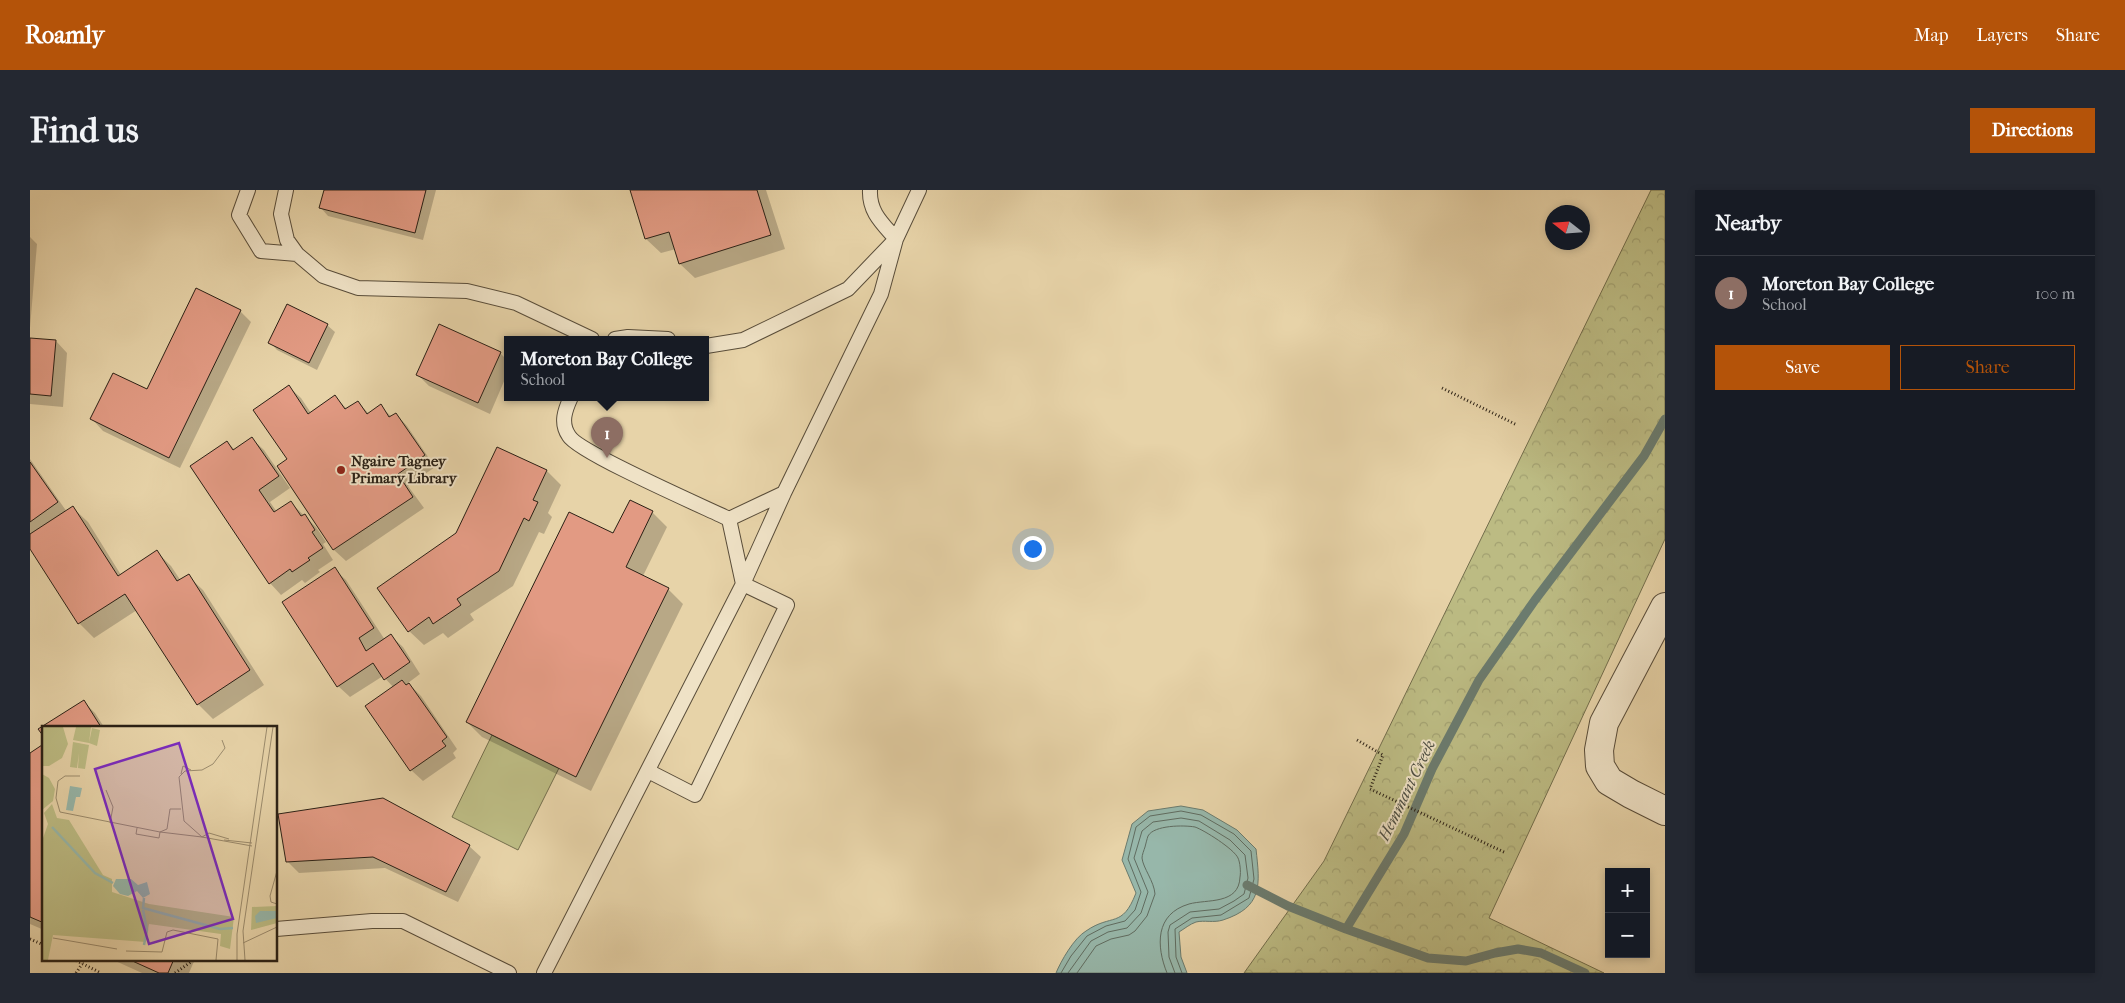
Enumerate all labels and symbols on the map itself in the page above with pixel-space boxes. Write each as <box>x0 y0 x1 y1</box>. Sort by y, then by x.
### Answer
north arrow <box>1545 205 1590 250</box>
pin: 1 <box>591 417 623 458</box>
place label: Ngaire Tagney Primary Library <box>351 452 458 487</box>
marker: Ngaire Tagney Primary Library <box>335 464 347 476</box>
your location <box>1020 536 1046 562</box>
inset map <box>42 726 278 960</box>
water label: Hemmant Creek <box>1373 737 1439 844</box>

